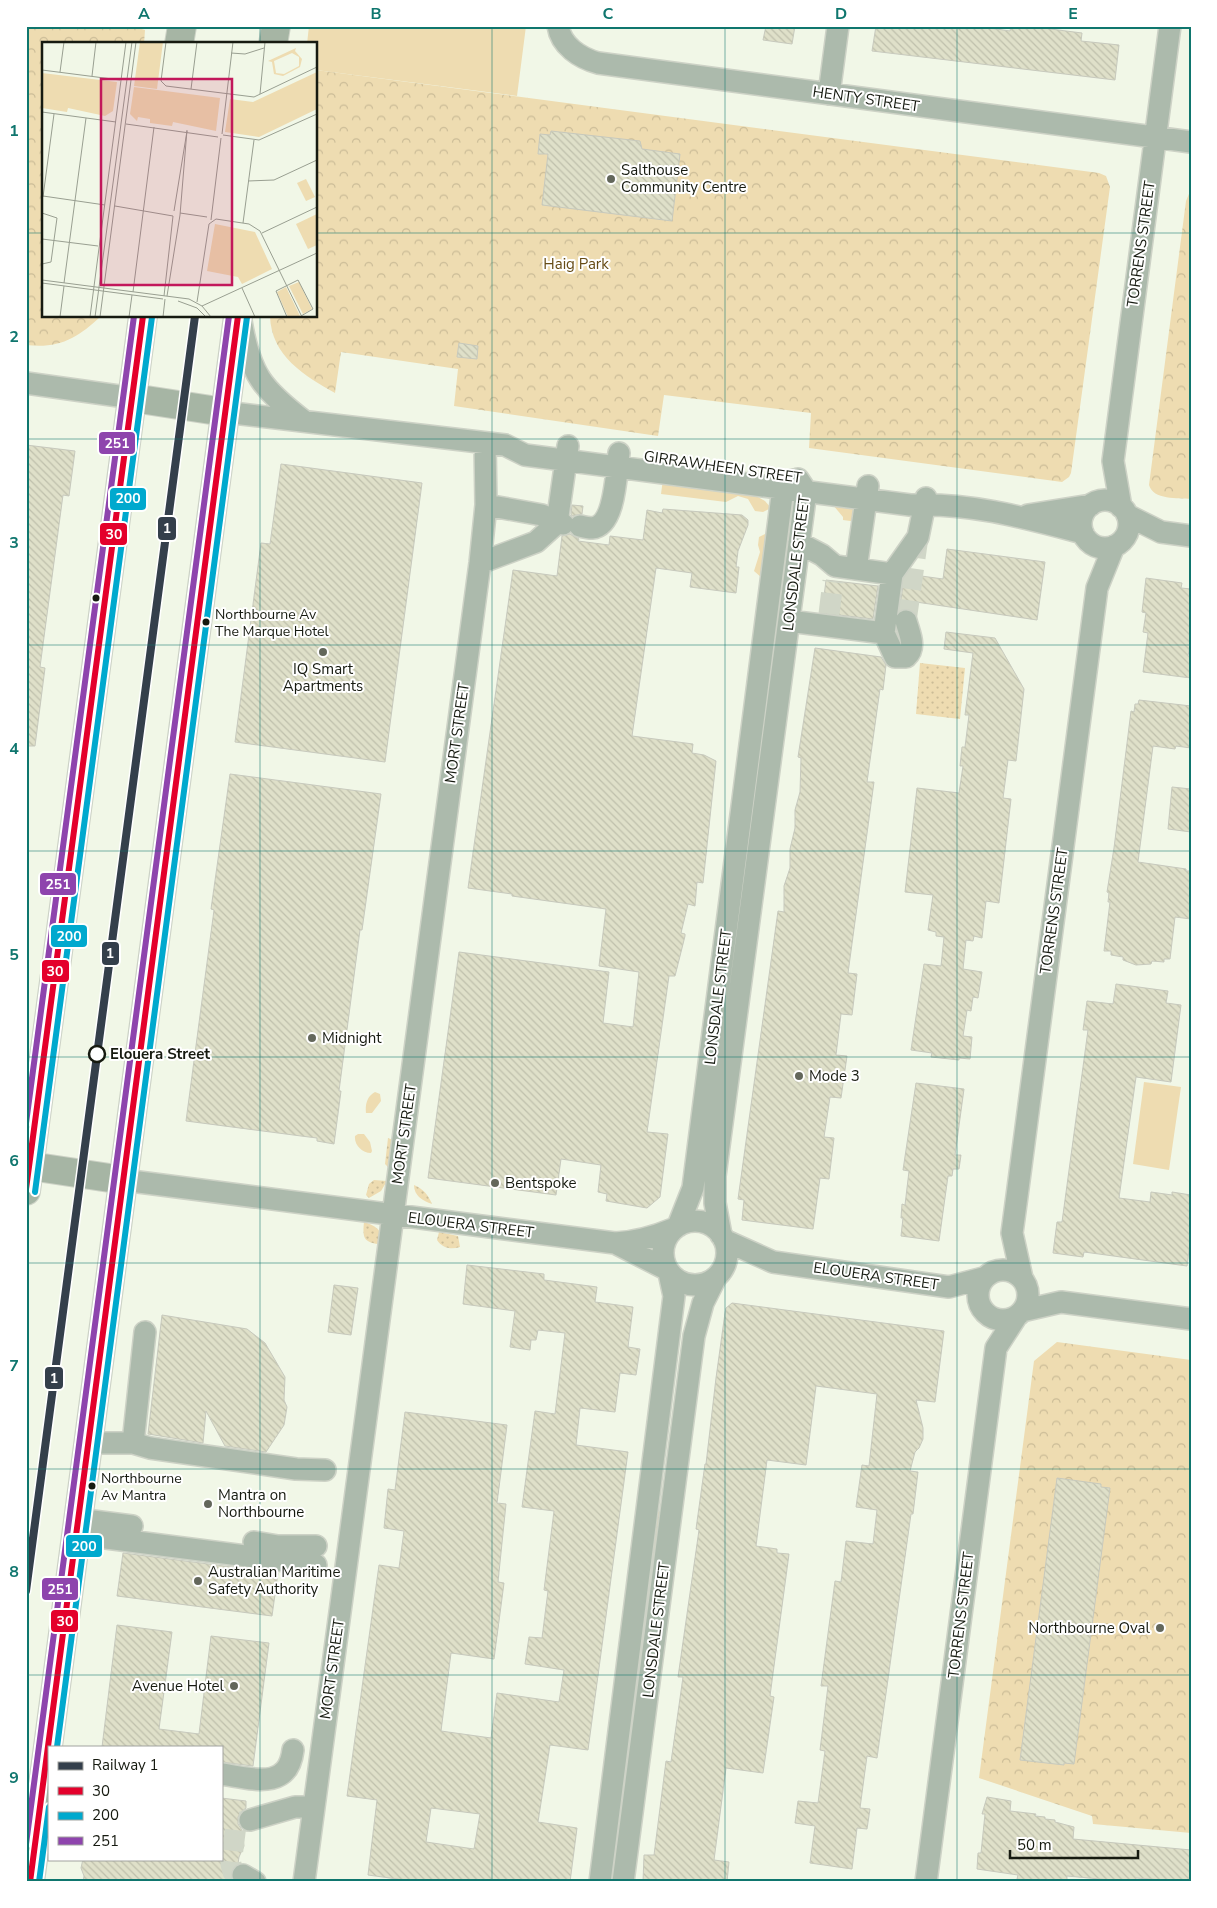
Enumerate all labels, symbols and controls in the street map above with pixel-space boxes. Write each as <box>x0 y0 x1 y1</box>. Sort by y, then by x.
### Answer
text: A <box>138 3 150 25</box>
text: B <box>370 3 382 25</box>
text: C <box>603 3 614 25</box>
text: D <box>835 3 847 25</box>
text: E <box>1068 3 1078 25</box>
inset map <box>42 42 318 318</box>
street label: HENTY STREET <box>811 82 921 116</box>
text: 1 <box>9 120 19 142</box>
place label: Salthouse Community Centre <box>621 160 747 197</box>
marker: Salthouse Community Centre <box>605 173 617 185</box>
street label: TORRENS STREET <box>1122 180 1160 308</box>
park label: Haig Park <box>543 254 609 274</box>
text: 2 <box>9 326 19 348</box>
line badge: 251 <box>98 431 136 455</box>
text: 251 <box>104 434 130 453</box>
street label: GIRRAWHEEN STREET <box>643 446 803 488</box>
line badge: 200 <box>109 487 147 511</box>
text: 200 <box>115 489 141 508</box>
street label: LONSDALE STREET <box>778 494 814 632</box>
line badge: 1 <box>157 516 177 541</box>
text: 1 <box>163 519 171 538</box>
line badge: 30 <box>99 522 128 546</box>
text: 30 <box>106 525 122 544</box>
text: 3 <box>9 532 19 554</box>
unlabelled marker <box>91 593 101 603</box>
place label: Northbourne Av The Marque Hotel <box>215 605 329 641</box>
marker: Northbourne Av The Marque Hotel <box>201 617 211 627</box>
marker: IQ Smart Apartments <box>317 646 329 658</box>
place label: IQ Smart Apartments <box>283 659 363 696</box>
street label: MORT STREET <box>440 681 474 785</box>
text: 4 <box>9 738 19 760</box>
street label: TORRENS STREET <box>1035 847 1073 975</box>
line badge: 251 <box>39 872 77 896</box>
text: 251 <box>45 875 71 894</box>
line badge: 200 <box>50 924 88 948</box>
text: 200 <box>56 927 82 946</box>
street label: LONSDALE STREET <box>700 928 736 1066</box>
line badge: 1 <box>101 941 120 966</box>
text: 5 <box>9 944 19 966</box>
text: 1 <box>106 944 114 963</box>
line badge: 30 <box>41 959 70 983</box>
text: 30 <box>47 962 63 981</box>
place label: Midnight <box>322 1028 382 1048</box>
marker: Midnight <box>306 1032 318 1044</box>
place label: Elouera Street <box>110 1044 210 1064</box>
marker: Elouera Street <box>88 1045 106 1063</box>
place label: Mode 3 <box>809 1066 860 1086</box>
marker: Mode 3 <box>793 1070 805 1082</box>
street label: MORT STREET <box>387 1082 421 1186</box>
text: 6 <box>9 1150 19 1172</box>
place label: Bentspoke <box>505 1173 577 1193</box>
marker: Bentspoke <box>489 1177 501 1189</box>
street label: ELOUERA STREET <box>407 1207 535 1243</box>
street label: ELOUERA STREET <box>812 1257 940 1295</box>
text: 7 <box>9 1355 19 1377</box>
line badge: 1 <box>44 1366 64 1390</box>
text: 1 <box>50 1369 58 1388</box>
place label: Northbourne Av Mantra <box>101 1469 182 1505</box>
marker: Northbourne Av Mantra <box>87 1481 97 1491</box>
place label: Mantra on Northbourne <box>218 1485 304 1522</box>
marker: Mantra on Northbourne <box>202 1498 214 1510</box>
line badge: 200 <box>65 1534 103 1558</box>
text: 200 <box>71 1537 97 1556</box>
street label: TORRENS STREET <box>943 1551 979 1679</box>
text: 8 <box>9 1561 19 1583</box>
street label: LONSDALE STREET <box>638 1561 674 1699</box>
place label: Australian Maritime Safety Authority <box>208 1562 340 1599</box>
marker: Australian Maritime Safety Authority <box>192 1575 204 1587</box>
line badge: 251 <box>41 1577 79 1601</box>
text: 251 <box>47 1580 73 1599</box>
line badge: 30 <box>50 1609 79 1633</box>
text: 30 <box>57 1612 73 1631</box>
street label: MORT STREET <box>315 1617 349 1721</box>
place label: Northbourne Oval <box>1028 1618 1151 1638</box>
marker: Northbourne Oval <box>1154 1622 1166 1634</box>
place label: Avenue Hotel <box>132 1676 225 1696</box>
marker: Avenue Hotel <box>228 1680 240 1692</box>
legend <box>48 1746 222 1860</box>
text: Railway 1 <box>92 1755 159 1775</box>
text: 9 <box>9 1767 19 1789</box>
text: 30 <box>92 1781 110 1801</box>
text: 200 <box>92 1805 119 1825</box>
scale bar <box>1010 1828 1137 1860</box>
text: 251 <box>92 1831 119 1851</box>
text: 50 m <box>1017 1835 1052 1855</box>

